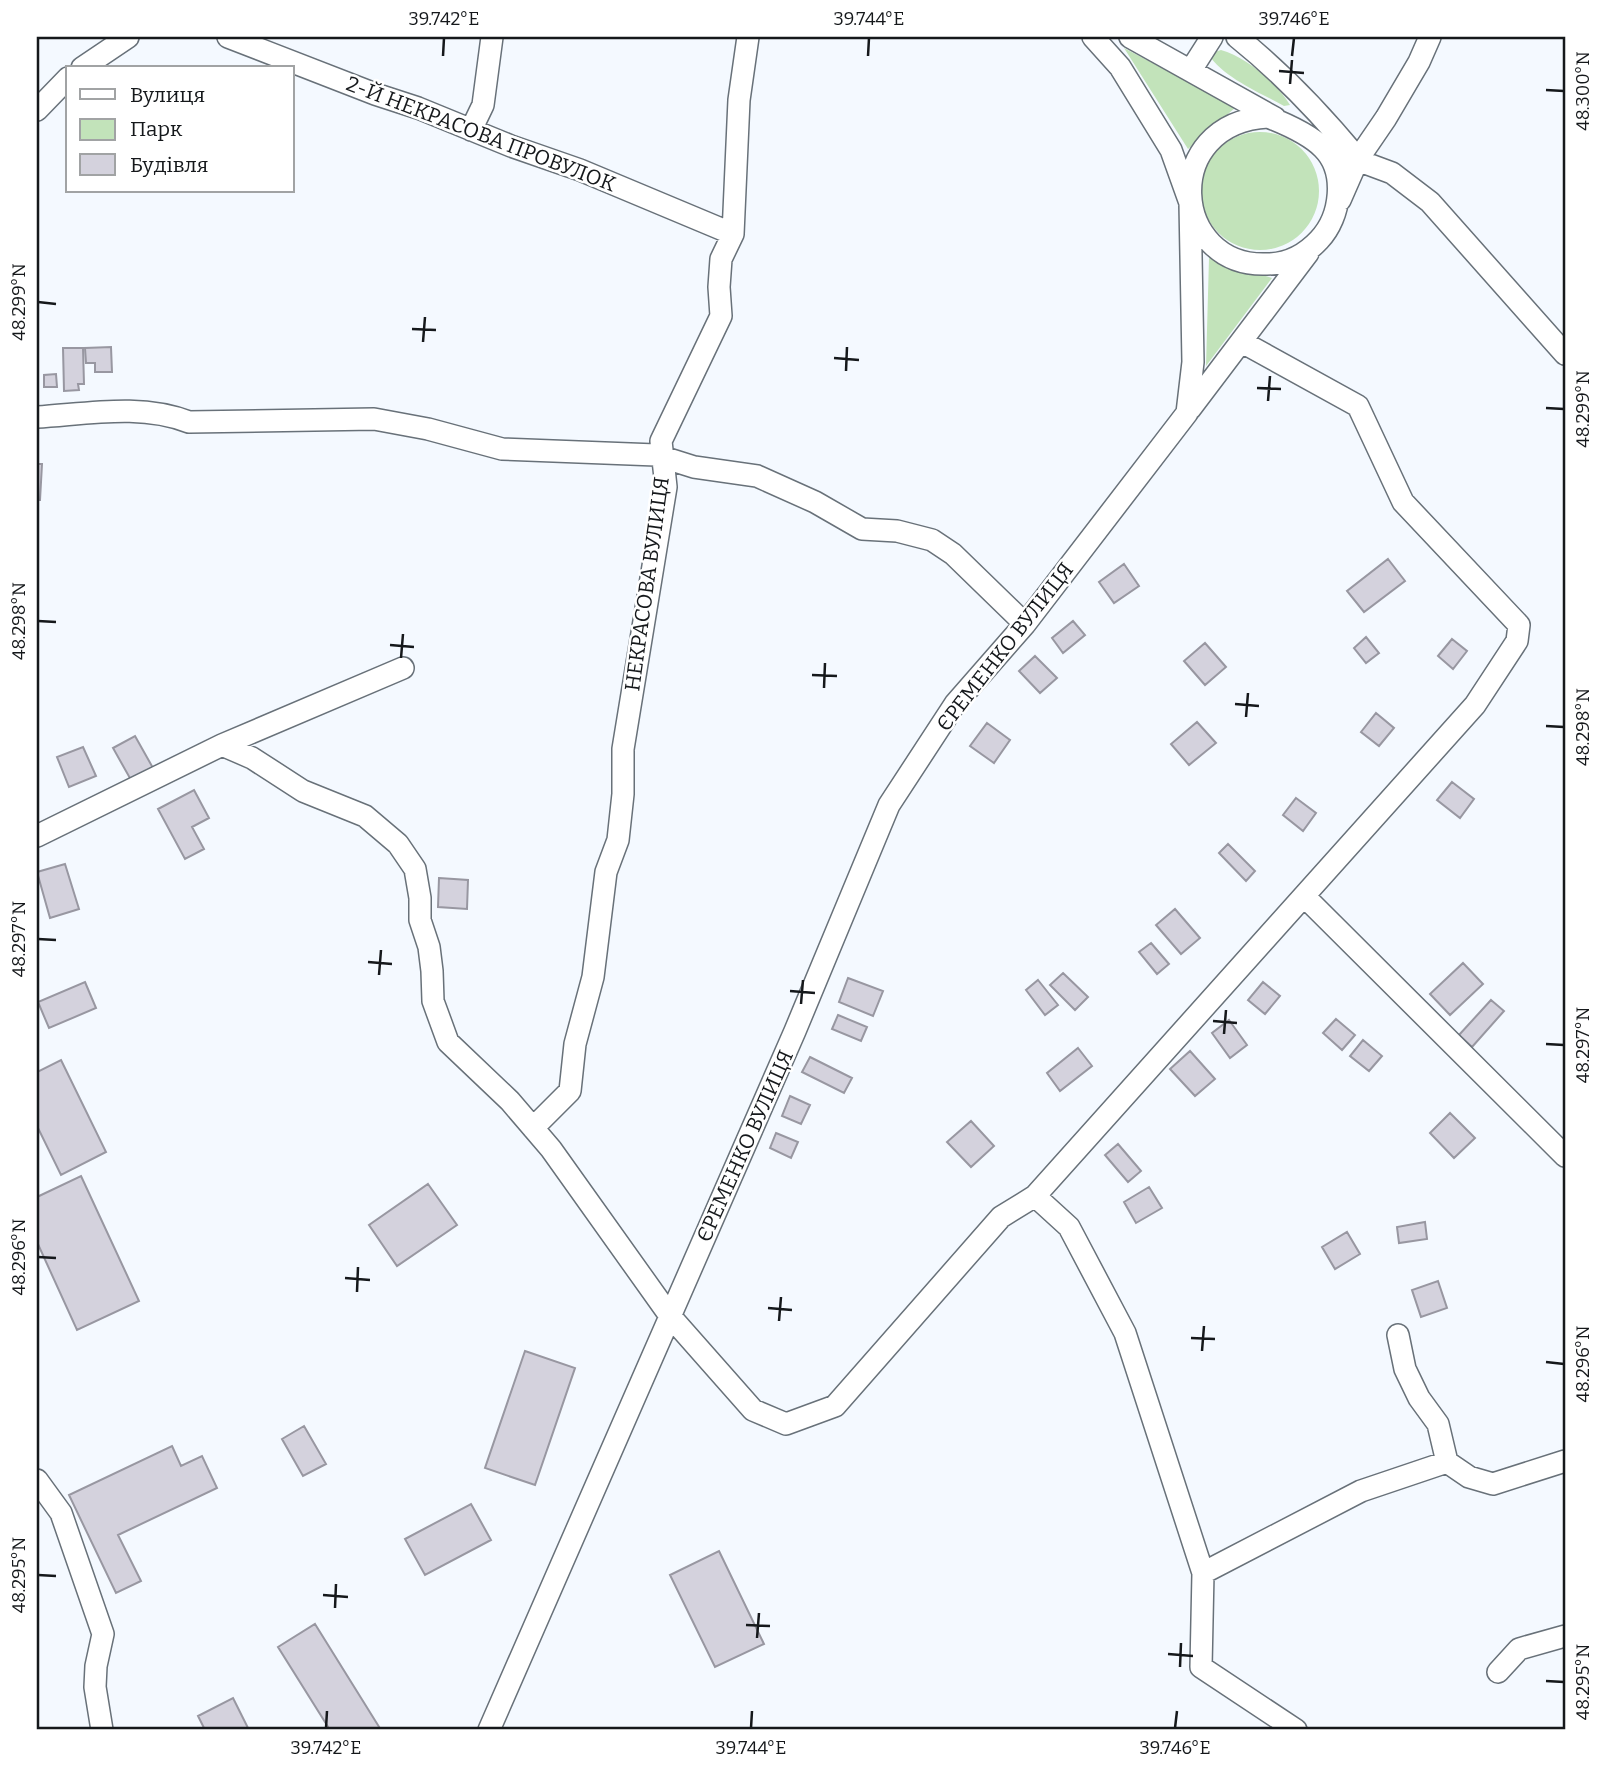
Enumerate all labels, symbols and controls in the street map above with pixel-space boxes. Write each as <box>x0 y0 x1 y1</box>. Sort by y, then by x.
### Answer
text: 39.742°E <box>408 8 480 30</box>
text: 39.744°E <box>833 8 905 30</box>
text: 39.746°E <box>1258 8 1330 30</box>
text: 48.300°N <box>1572 51 1594 131</box>
legend <box>66 66 294 192</box>
street label: 2-Й НЕКРАСОВА ПРОВУЛОК <box>343 71 620 198</box>
text: Вулиця <box>130 82 205 108</box>
text: Парк <box>130 116 183 142</box>
text: Будівля <box>130 152 208 178</box>
text: 48.299°N <box>8 263 30 341</box>
text: 48.299°N <box>1572 370 1594 448</box>
street label: НЕКРАСОВА ВУЛИЦЯ <box>619 475 675 693</box>
street label: ЄРЕМЕНКО ВУЛИЦЯ <box>931 557 1079 737</box>
text: 48.298°N <box>8 582 30 660</box>
text: 48.298°N <box>1572 688 1594 766</box>
text: 48.297°N <box>8 901 30 977</box>
text: 48.297°N <box>1572 1007 1594 1083</box>
street label: ЄРЕМЕНКО ВУЛИЦЯ <box>691 1046 799 1246</box>
text: 48.296°N <box>8 1218 30 1296</box>
text: 48.296°N <box>1572 1325 1594 1403</box>
text: 48.295°N <box>8 1537 30 1613</box>
text: 48.295°N <box>1572 1644 1594 1720</box>
text: 39.742°E <box>290 1737 362 1759</box>
text: 39.744°E <box>715 1737 787 1759</box>
text: 39.746°E <box>1139 1737 1211 1759</box>

